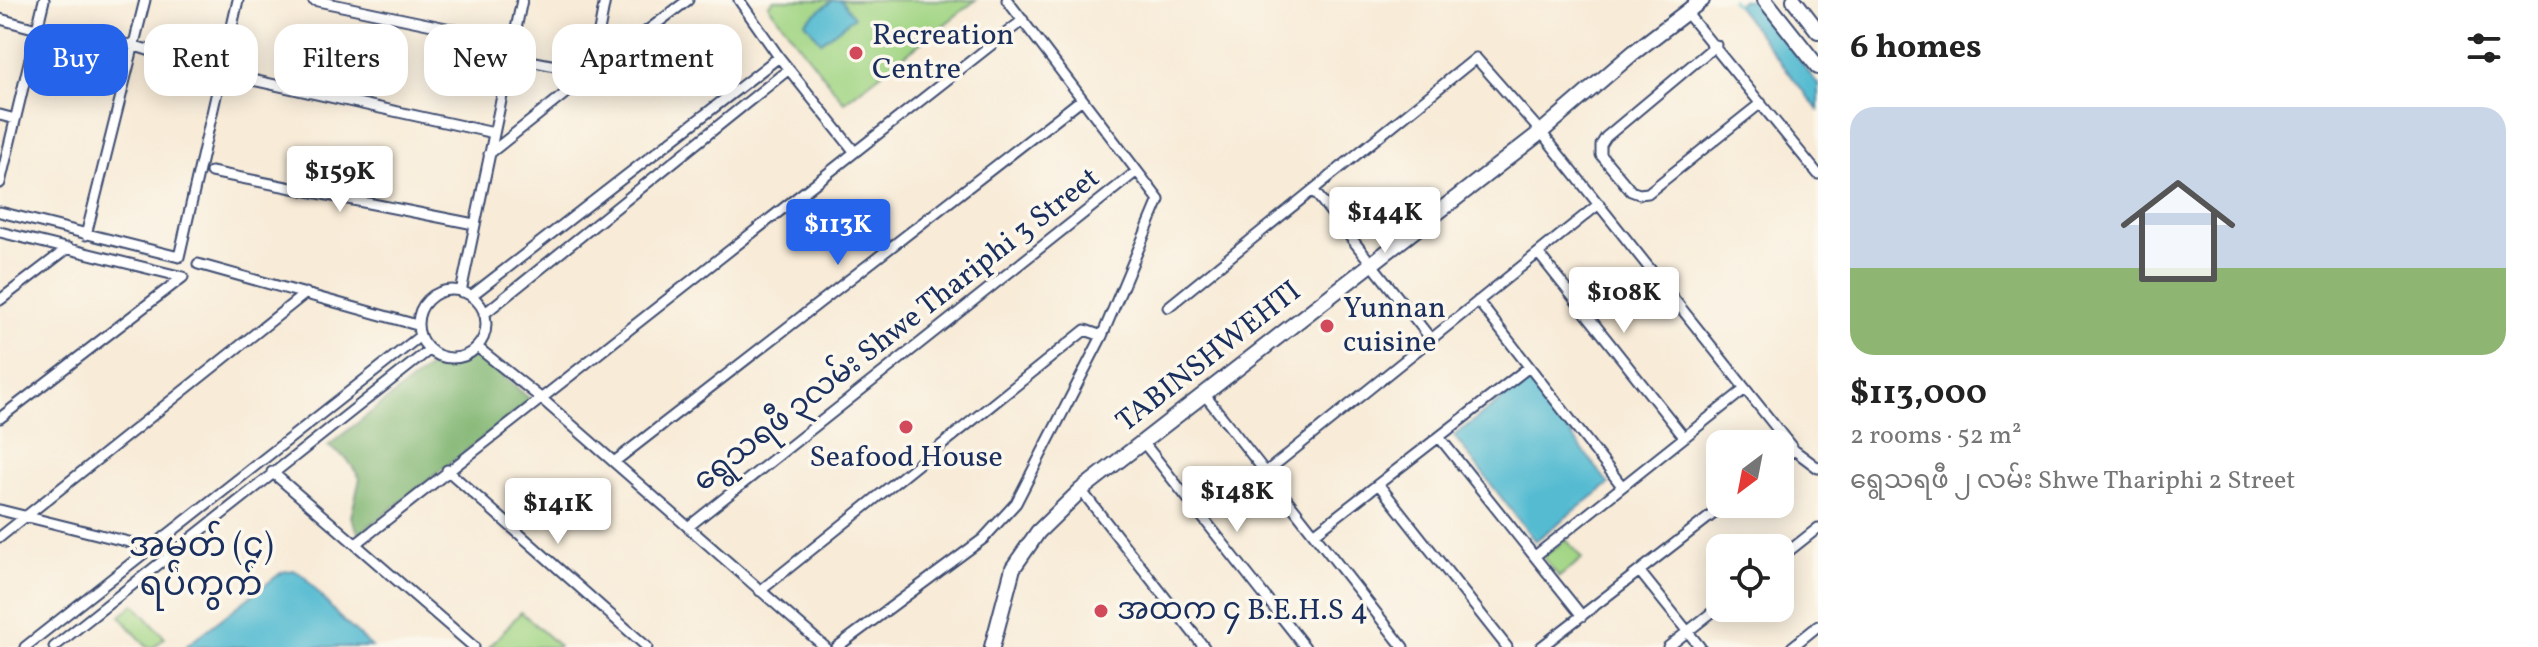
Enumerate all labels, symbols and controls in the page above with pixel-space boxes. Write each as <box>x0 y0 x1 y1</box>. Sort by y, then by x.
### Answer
place label: Recreation Centre <box>872 15 1014 91</box>
chip: Buy <box>24 24 128 96</box>
chip: Rent <box>144 24 258 96</box>
chip: Filters <box>274 24 408 96</box>
chip: New <box>424 24 536 96</box>
chip: Apartment <box>552 24 742 96</box>
text: 6 homes <box>1850 25 1982 72</box>
icon: filters <box>2462 26 2506 70</box>
marker: Recreation Centre <box>847 44 865 62</box>
pin: $159K <box>284 146 396 214</box>
text: $159K <box>305 154 375 190</box>
street label: ရွေသရဖီ ၃လမ်း Shwe Thariphi 3 Street <box>683 155 1110 504</box>
icon: home <box>2106 159 2250 303</box>
pin: $144K <box>1329 187 1441 255</box>
text: $144K <box>1347 195 1423 231</box>
pin: $113K <box>782 199 894 267</box>
text: $113K <box>804 207 872 243</box>
pin: $108K <box>1568 267 1680 335</box>
street label: TABINSHWEHTI <box>1108 271 1310 443</box>
text: $108K <box>1587 275 1661 311</box>
place label: Yunnan cuisine <box>1343 288 1446 364</box>
marker: Yunnan cuisine <box>1318 317 1336 335</box>
text: $113,000 <box>1850 371 1987 418</box>
marker: Seafood House <box>897 418 915 436</box>
text: 2 rooms · 52 m² <box>1850 418 2022 454</box>
north arrow <box>1706 430 1794 518</box>
map controls <box>1706 430 1794 622</box>
place label: Seafood House <box>809 437 1003 479</box>
text: ရွေသရဖီ ၂ လမ်း Shwe Thariphi 2 Street <box>1850 463 2296 499</box>
pin: $148K <box>1181 466 1293 534</box>
text: $148K <box>1200 474 1274 510</box>
pin: $141K <box>502 478 614 546</box>
text: $141K <box>523 486 593 522</box>
district label: အမှတ် (၄) ရပ်ကွက် <box>128 520 274 611</box>
button: locate <box>1706 534 1794 622</box>
place label: အထက ၄ B.E.H.S 4 <box>1117 590 1368 634</box>
marker: အထက ၄ B.E.H.S 4 <box>1092 602 1110 620</box>

